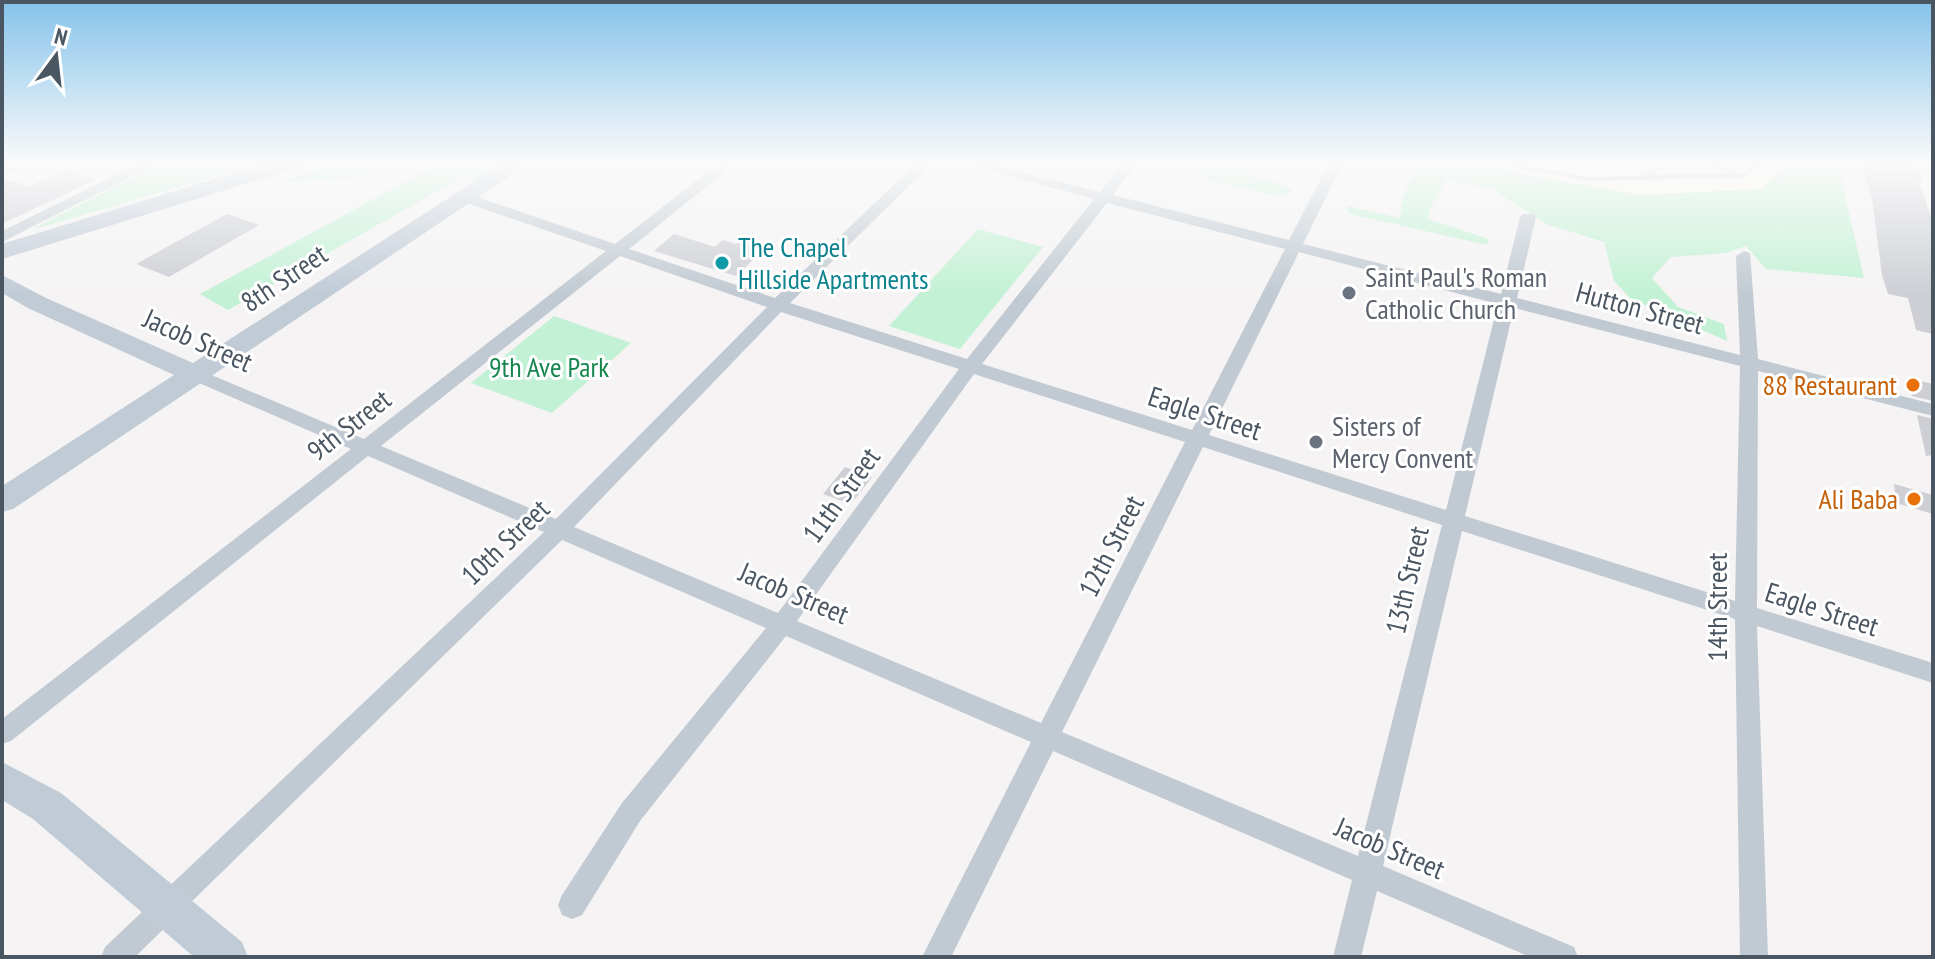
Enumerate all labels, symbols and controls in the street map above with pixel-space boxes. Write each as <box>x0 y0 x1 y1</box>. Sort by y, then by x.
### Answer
north arrow <box>16 16 96 96</box>
text: N <box>52 22 71 52</box>
place label: The Chapel Hillside Apartments <box>738 228 928 297</box>
street label: 8th Street <box>233 235 334 320</box>
marker: The Chapel Hillside Apartments <box>713 254 731 272</box>
place label: Saint Paul's Roman Catholic Church <box>1365 258 1547 327</box>
street label: Hutton Street <box>1572 273 1708 342</box>
marker: Saint Paul's Roman Catholic Church <box>1340 284 1358 302</box>
street label: Jacob Street <box>137 299 259 380</box>
park label: 9th Ave Park <box>489 348 609 385</box>
place label: 88 Restaurant <box>1763 366 1897 403</box>
marker: 88 Restaurant <box>1904 376 1922 394</box>
street label: Eagle Street <box>1144 377 1267 448</box>
street label: 9th Street <box>299 380 398 469</box>
place label: Sisters of Mercy Convent <box>1332 407 1474 476</box>
marker: Sisters of Mercy Convent <box>1307 433 1325 451</box>
street label: 11th Street <box>794 439 888 550</box>
place label: Ali Baba <box>1818 480 1898 517</box>
street label: 12th Street <box>1069 488 1152 603</box>
street label: 10th Street <box>453 490 557 593</box>
marker: Ali Baba <box>1905 490 1923 508</box>
street label: 13th Street <box>1376 522 1437 637</box>
street label: 14th Street <box>1698 552 1735 662</box>
street label: Jacob Street <box>733 553 855 632</box>
street label: Eagle Street <box>1761 573 1884 644</box>
street label: Jacob Street <box>1329 808 1451 887</box>

